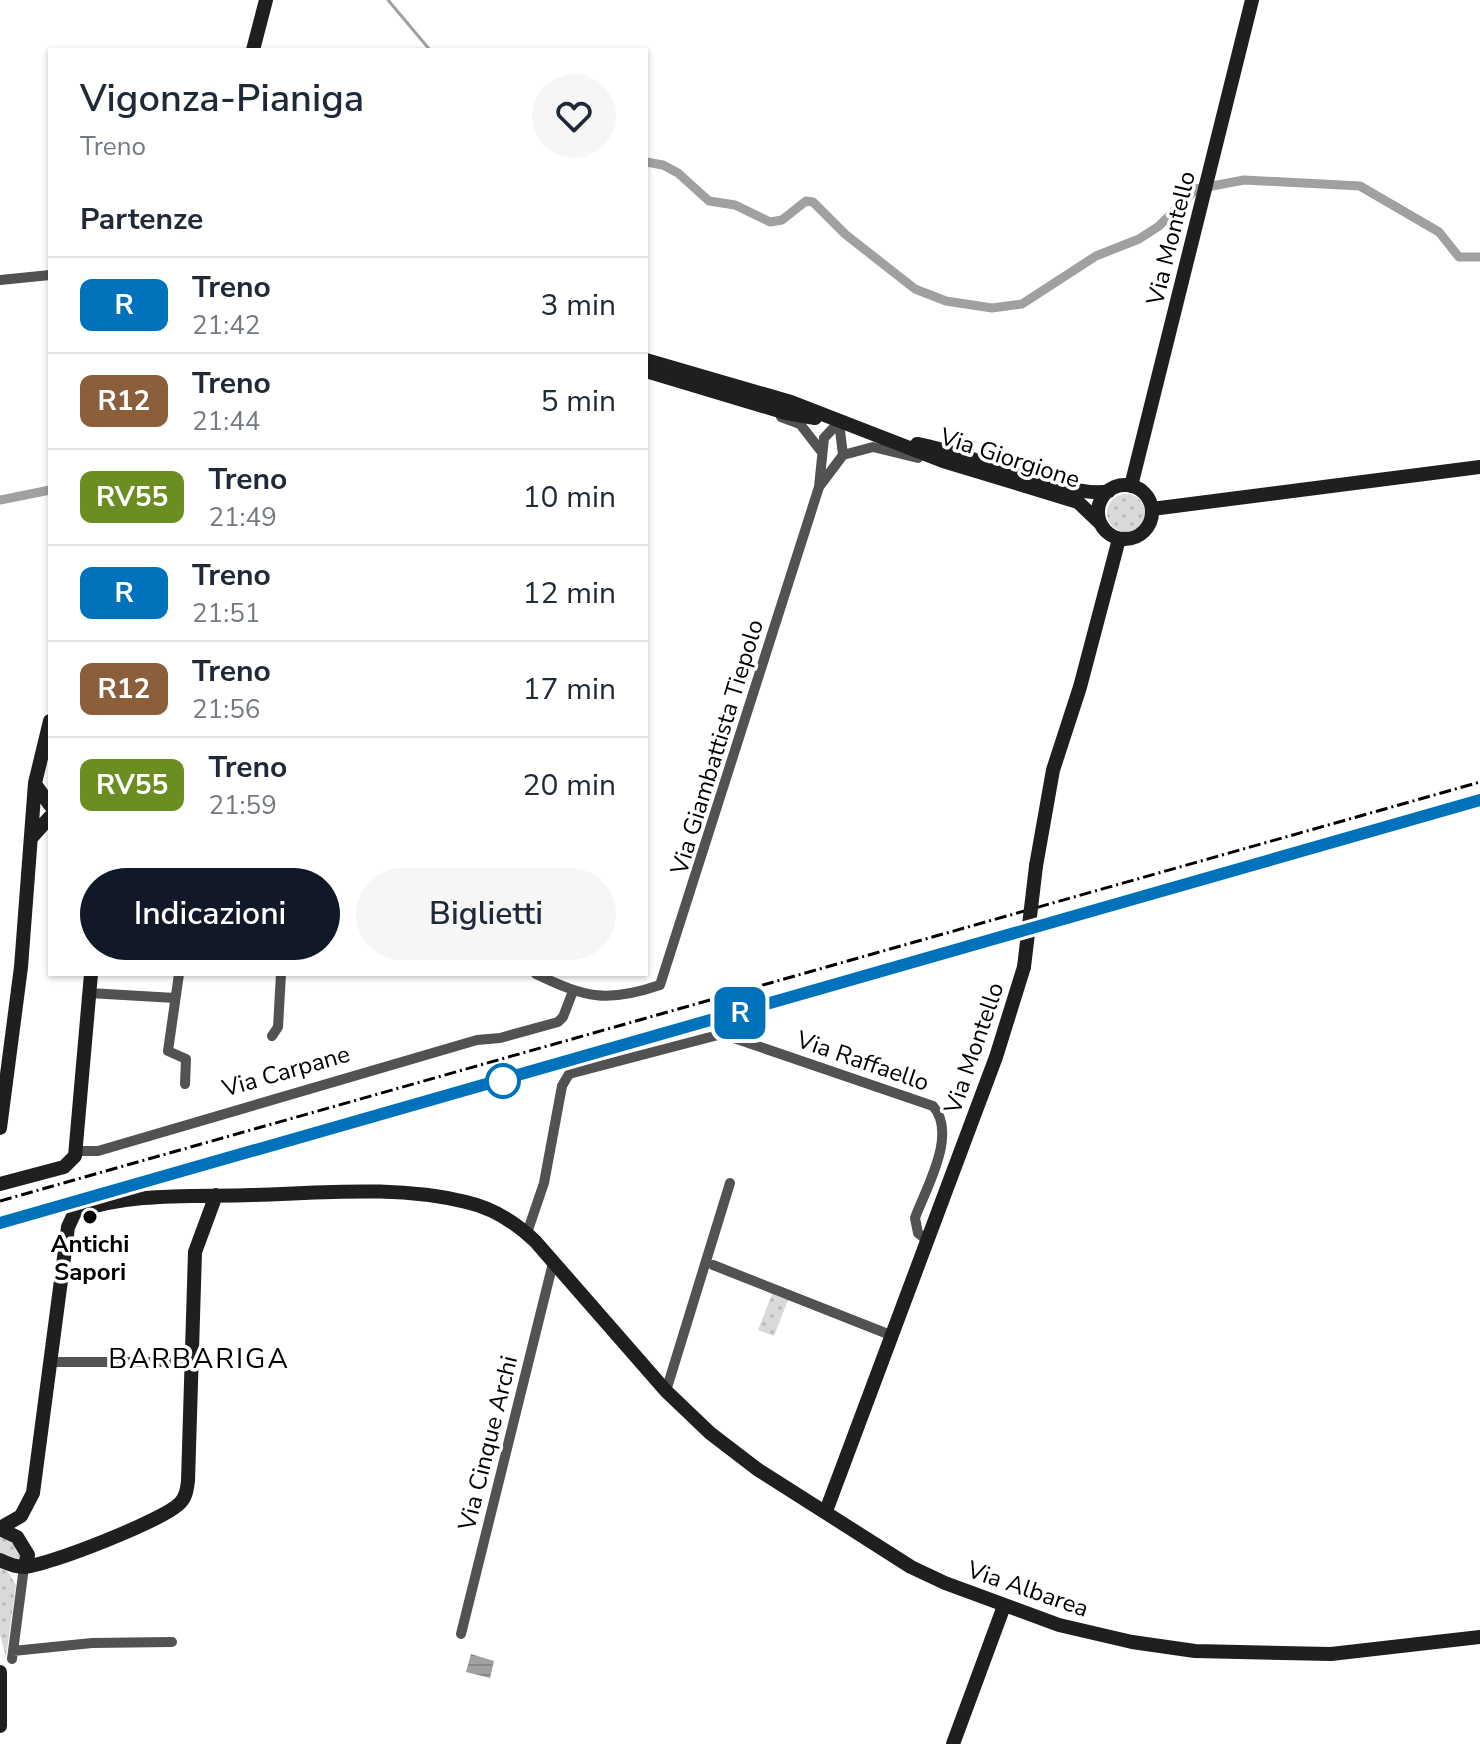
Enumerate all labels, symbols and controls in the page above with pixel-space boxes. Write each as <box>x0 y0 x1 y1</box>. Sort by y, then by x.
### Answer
text: Vigonza-Pianiga <box>80 73 364 124</box>
button: heart <box>532 74 616 158</box>
text: Treno <box>80 129 146 164</box>
street label: Via Montello <box>1139 168 1203 309</box>
text: Partenze <box>80 199 203 240</box>
text: Treno <box>192 267 271 308</box>
text: 3 min <box>541 285 616 326</box>
text: R <box>114 286 134 324</box>
text: 21:42 <box>192 308 260 343</box>
text: Treno <box>192 363 271 404</box>
text: 5 min <box>541 381 616 422</box>
text: R12 <box>98 382 150 420</box>
text: 21:44 <box>192 404 260 439</box>
street label: Via Giorgione <box>935 420 1084 496</box>
text: Treno <box>208 459 287 500</box>
text: 10 min <box>523 477 616 518</box>
text: RV55 <box>96 478 168 516</box>
text: 21:49 <box>208 500 277 535</box>
text: Treno <box>192 555 271 596</box>
text: 12 min <box>523 573 616 614</box>
text: R <box>114 574 134 612</box>
text: 21:51 <box>192 596 260 631</box>
street label: Via Giambattista Tiepolo <box>663 616 771 879</box>
text: Treno <box>192 651 271 692</box>
text: 17 min <box>523 669 616 710</box>
text: R12 <box>98 670 150 708</box>
text: 21:56 <box>192 692 260 727</box>
text: Treno <box>208 747 287 788</box>
text: 20 min <box>523 765 616 806</box>
text: RV55 <box>96 766 168 804</box>
text: 21:59 <box>208 788 277 823</box>
button: Indicazioni <box>80 868 340 960</box>
button: Biglietti <box>356 868 616 960</box>
street label: Via Montello <box>936 978 1011 1119</box>
line badge: R <box>714 987 766 1039</box>
text: R <box>730 994 750 1032</box>
street label: Via Raffaello <box>792 1023 934 1099</box>
street label: Via Carpane <box>218 1038 353 1105</box>
unlabelled marker <box>486 1064 520 1098</box>
marker: Antichi Sapori <box>81 1208 99 1226</box>
place label: Antichi Sapori <box>51 1228 129 1288</box>
district label: BARBARIGA <box>108 1340 290 1378</box>
street label: Via Cinque Archi <box>451 1352 525 1535</box>
street label: Via Albarea <box>962 1553 1093 1625</box>

